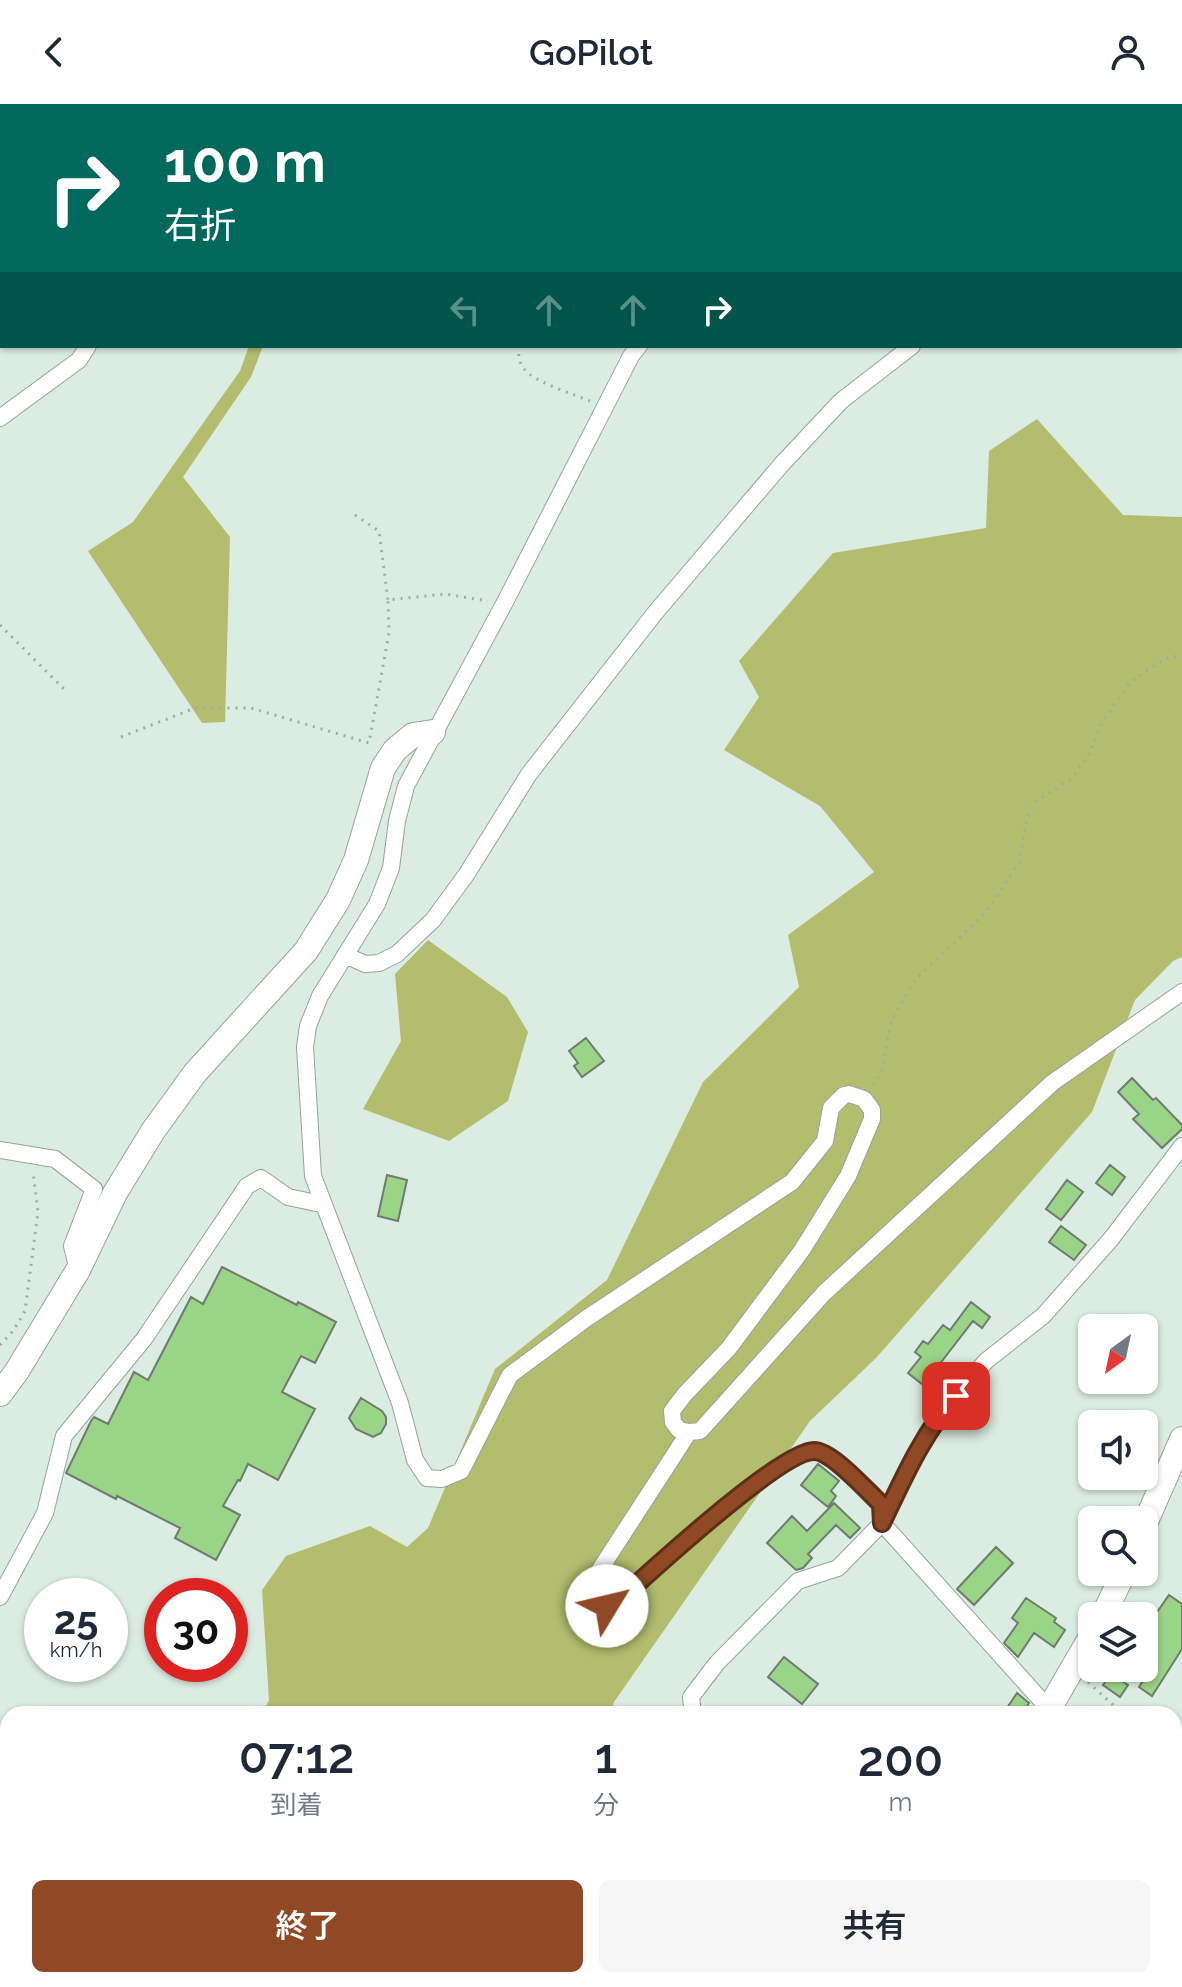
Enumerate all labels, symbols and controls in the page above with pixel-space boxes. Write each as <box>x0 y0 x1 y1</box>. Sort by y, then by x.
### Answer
icon: back <box>32 30 76 74</box>
icon: person <box>1106 30 1150 74</box>
text: GoPilot <box>529 31 653 73</box>
text: 100 m <box>164 129 326 195</box>
icon: right <box>32 136 136 240</box>
text: 右折 <box>164 204 236 246</box>
icon: left <box>443 288 487 332</box>
icon: ahead <box>527 288 571 332</box>
icon: ahead <box>611 288 655 332</box>
icon: right <box>695 288 739 332</box>
north arrow <box>1078 1314 1158 1394</box>
map controls <box>1078 1314 1158 1682</box>
pin <box>922 1362 990 1430</box>
icon: arrive <box>934 1374 978 1418</box>
button: sound <box>1078 1410 1158 1490</box>
button: search <box>1078 1506 1158 1586</box>
position arrow <box>565 1564 649 1648</box>
speed limit sign: 30 <box>144 1578 248 1682</box>
text: 25 <box>54 1596 98 1643</box>
button: layers <box>1078 1602 1158 1682</box>
text: km/h <box>50 1638 102 1662</box>
text: 07:12 <box>239 1728 354 1784</box>
text: 1 <box>595 1728 617 1784</box>
text: 200 <box>858 1731 943 1787</box>
text: m <box>889 1787 912 1817</box>
text: 到着 <box>271 1790 323 1820</box>
text: 分 <box>593 1790 619 1820</box>
button: 終了 <box>32 1880 583 1972</box>
button: 共有 <box>599 1880 1150 1972</box>

